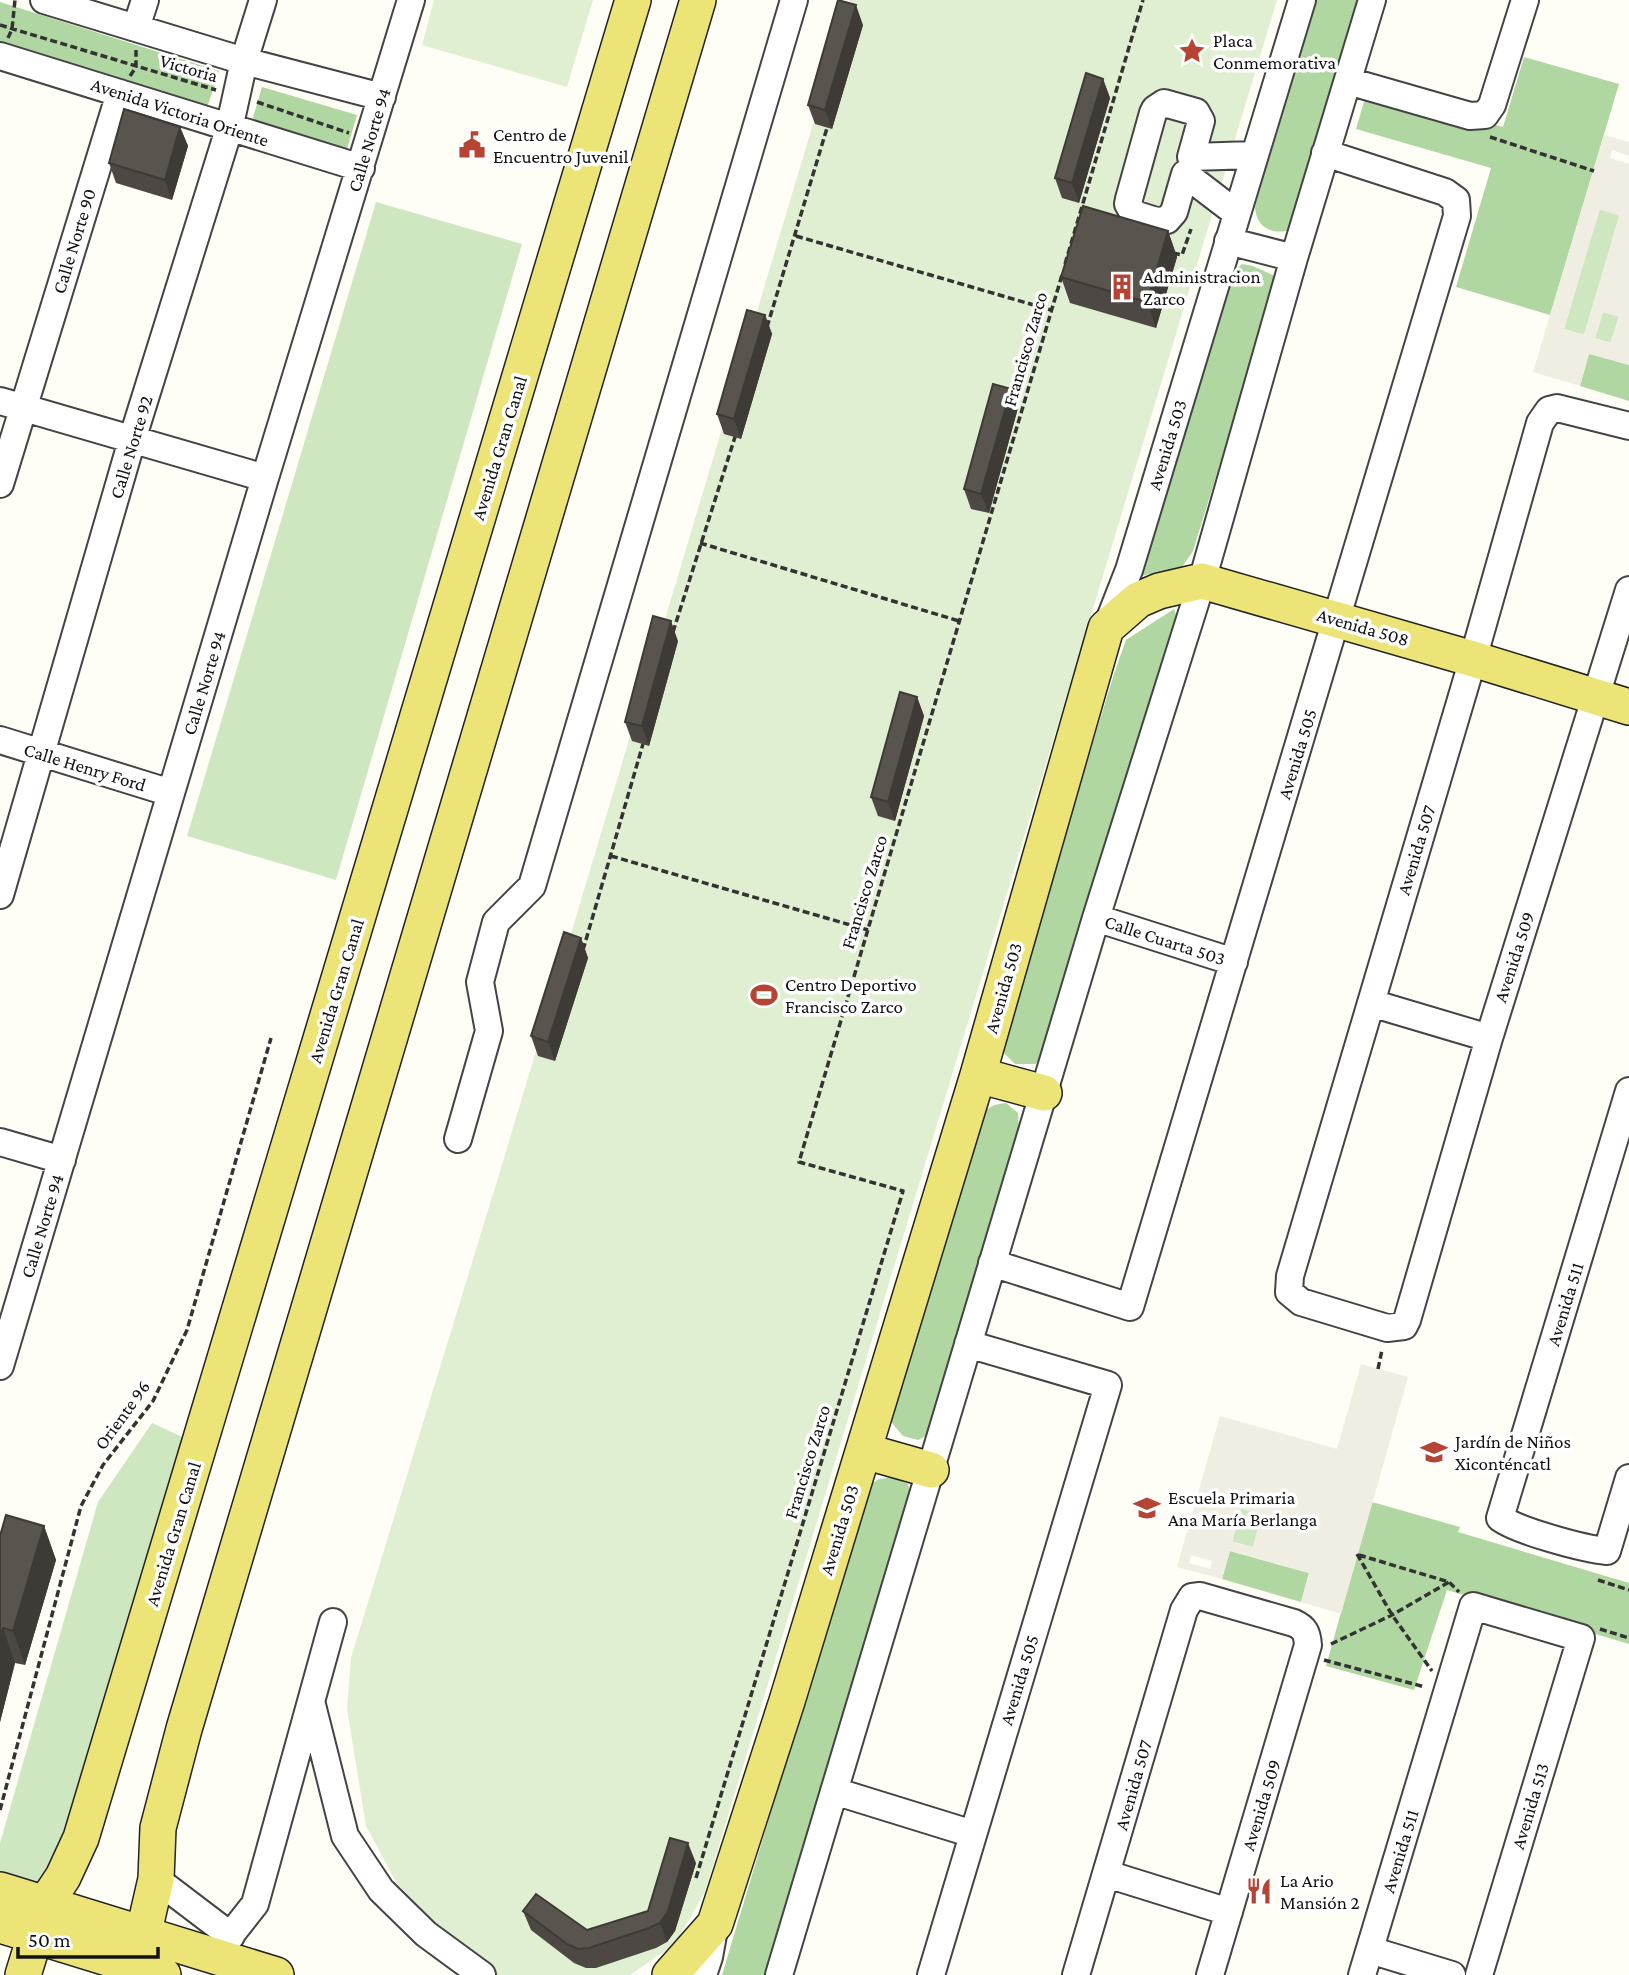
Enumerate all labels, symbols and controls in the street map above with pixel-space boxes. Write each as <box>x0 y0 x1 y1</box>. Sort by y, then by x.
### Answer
place label: Placa Conmemorativa <box>1213 30 1336 73</box>
place icon: Placa Conmemorativa <box>1177 36 1207 66</box>
street label: Victoria <box>158 50 221 86</box>
street label: Avenida Victoria Oriente <box>89 73 271 151</box>
street label: Calle Norte 94 <box>343 85 395 195</box>
place label: Centro de Encuentro Juvenil <box>493 124 629 167</box>
public building icon: Centro de Encuentro Juvenil <box>457 130 487 160</box>
street label: Calle Norte 90 <box>48 186 100 296</box>
place label: Administracion Zarco <box>1143 266 1261 309</box>
building icon: Administracion Zarco <box>1107 272 1137 302</box>
street label: Francisco Zarco <box>999 289 1051 409</box>
street label: Avenida Gran Canal <box>467 373 531 523</box>
street label: Calle Norte 92 <box>105 393 157 501</box>
street label: Avenida 503 <box>1143 397 1191 493</box>
street label: Avenida 508 <box>1315 604 1411 650</box>
street label: Calle Norte 94 <box>178 628 230 738</box>
street label: Avenida 505 <box>1273 706 1321 802</box>
street label: Calle Henry Ford <box>21 738 149 796</box>
street label: Avenida 507 <box>1392 802 1440 897</box>
street label: Francisco Zarco <box>837 833 891 951</box>
street label: Avenida 509 <box>1489 909 1539 1005</box>
street label: Calle Cuarta 503 <box>1102 911 1228 969</box>
street label: Avenida Gran Canal <box>304 916 368 1066</box>
street label: Avenida 503 <box>980 940 1026 1036</box>
place label: Centro Deportivo Francisco Zarco <box>785 974 917 1017</box>
sports icon: Centro Deportivo Francisco Zarco <box>749 980 779 1010</box>
street label: Calle Norte 94 <box>16 1171 68 1281</box>
street label: Avenida 511 <box>1542 1260 1588 1348</box>
street label: Oriente 96 <box>90 1376 154 1454</box>
street label: Francisco Zarco <box>780 1403 834 1521</box>
place label: Jardín de Niños Xiconténcatl <box>1453 1431 1571 1474</box>
school or university icon: Jardín de Niños Xiconténcatl <box>1419 1437 1449 1467</box>
street label: Avenida Gran Canal <box>141 1459 205 1609</box>
street label: Avenida 503 <box>815 1482 863 1578</box>
place label: Escuela Primaria Ana María Berlanga <box>1168 1487 1317 1530</box>
school or university icon: Escuela Primaria Ana María Berlanga <box>1132 1493 1162 1523</box>
street label: Avenida 505 <box>995 1632 1043 1728</box>
street label: Avenida 507 <box>1110 1737 1156 1833</box>
street label: Avenida 509 <box>1237 1757 1285 1853</box>
street label: Avenida 513 <box>1507 1760 1553 1852</box>
street label: Avenida 511 <box>1377 1807 1423 1895</box>
place label: La Ario Mansión 2 <box>1280 1870 1359 1913</box>
restaurant icon: La Ario Mansión 2 <box>1244 1876 1274 1906</box>
scale bar <box>18 1916 158 1960</box>
text: 50 m <box>28 1928 71 1952</box>

